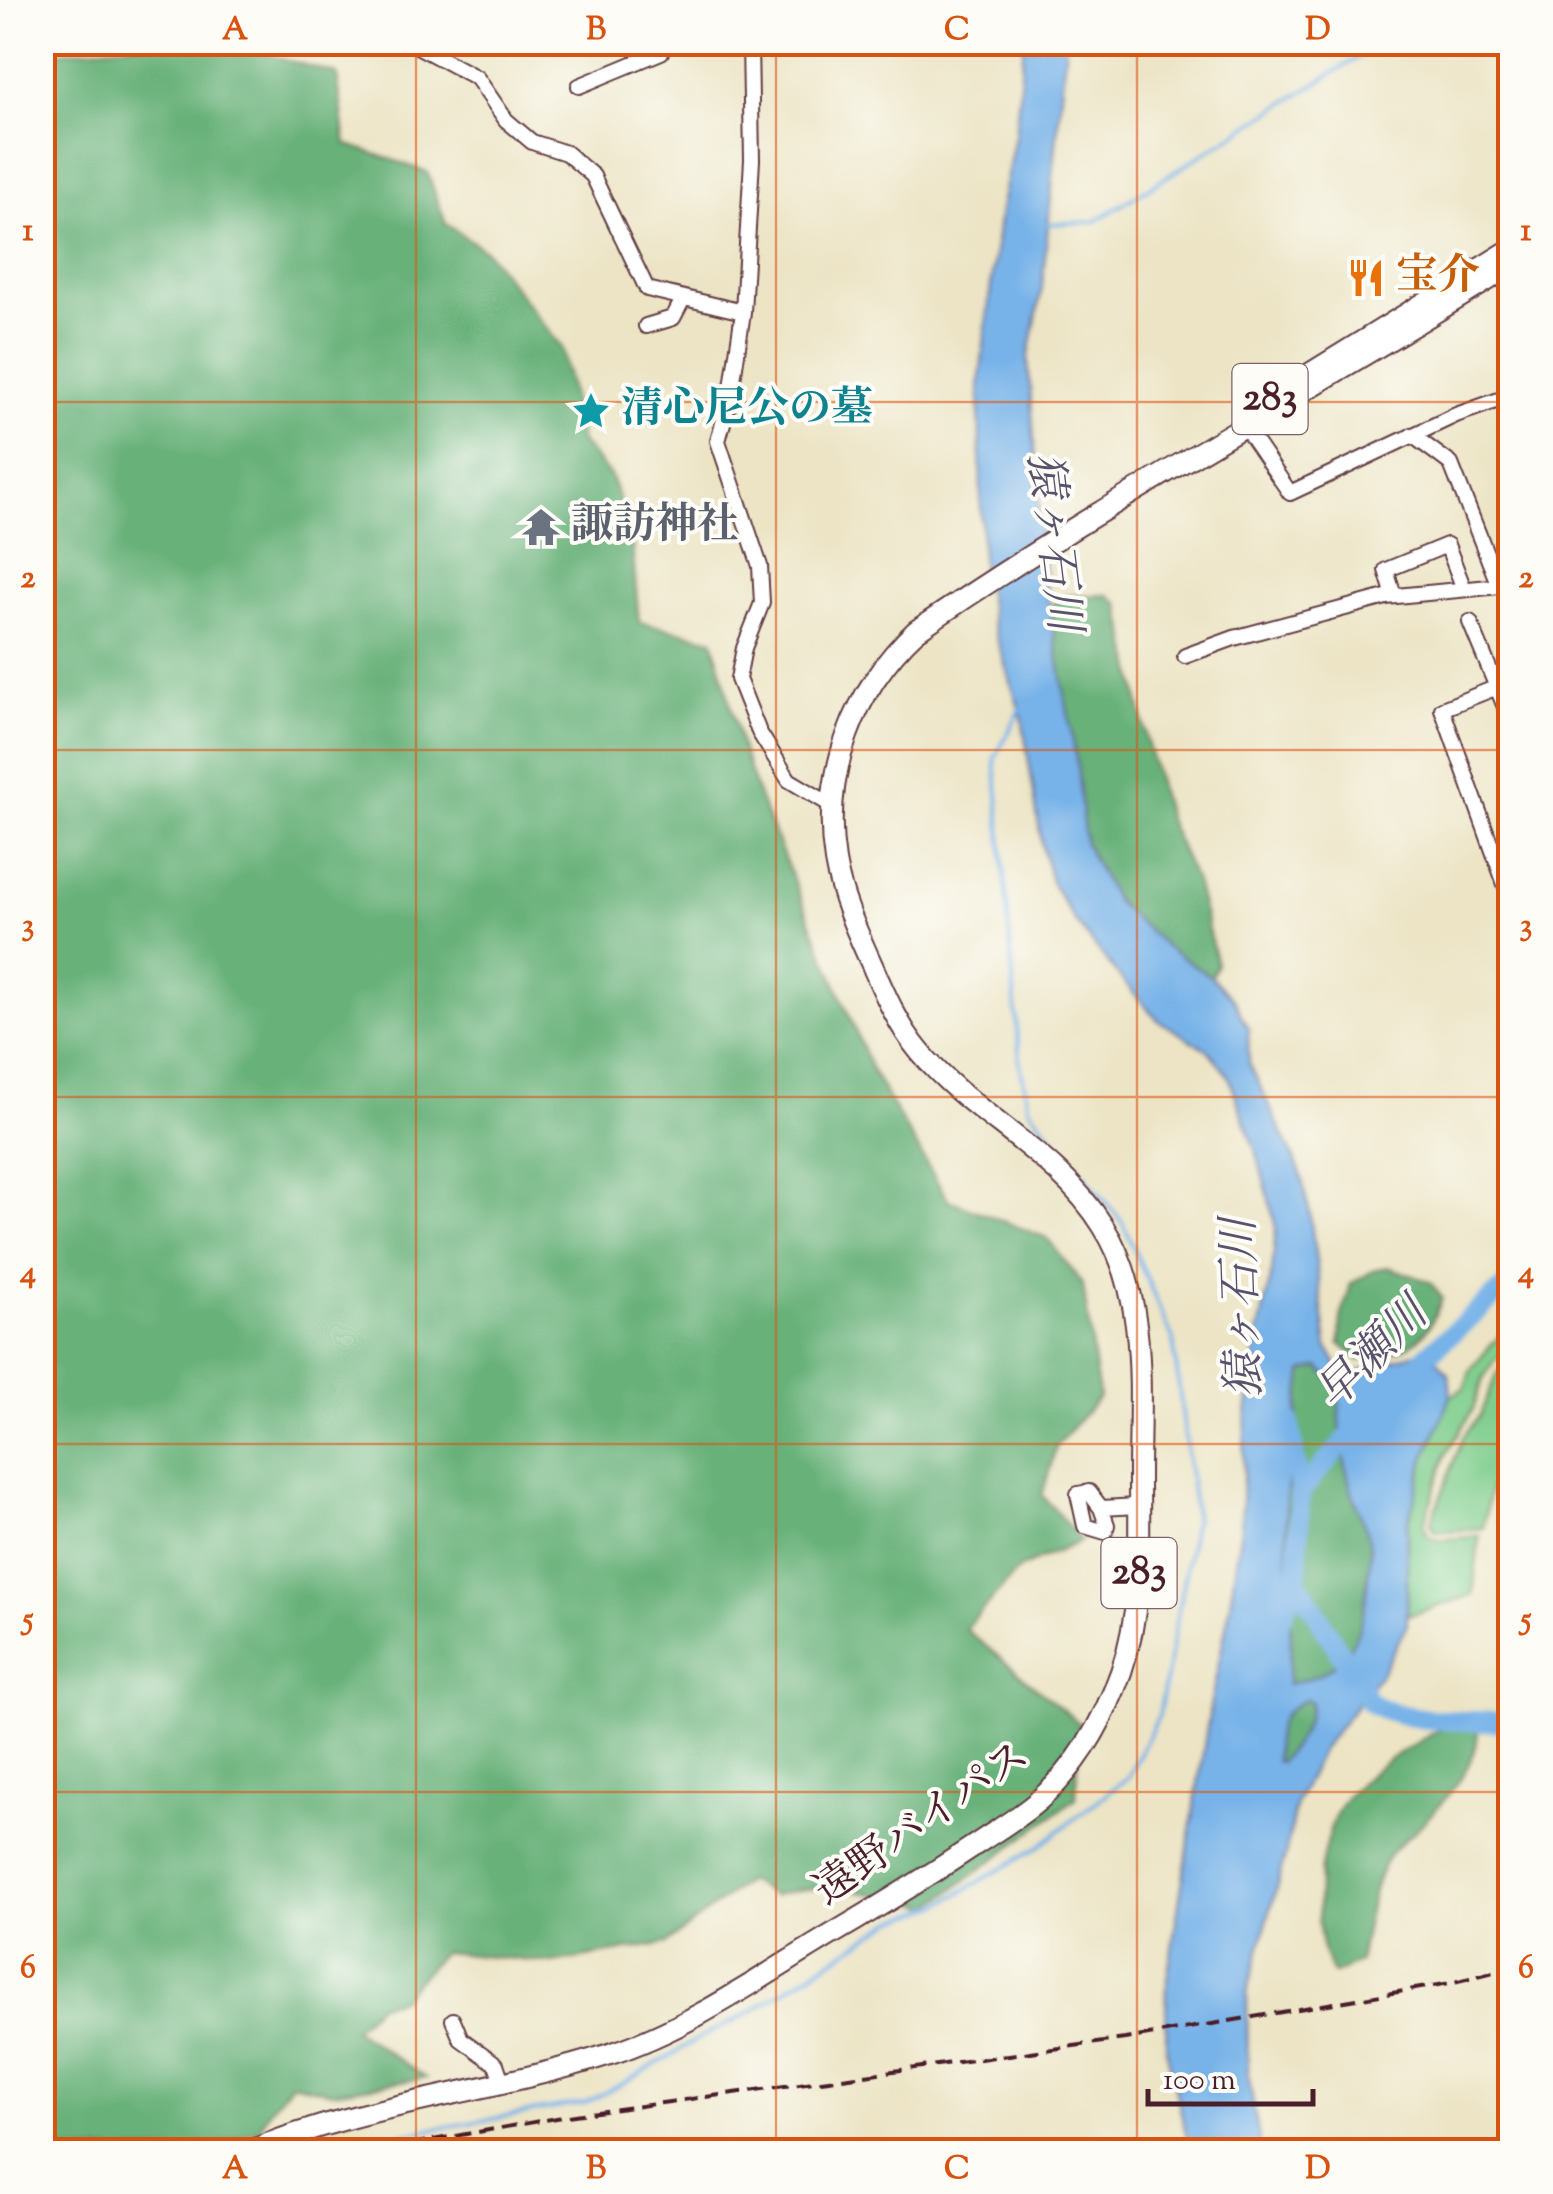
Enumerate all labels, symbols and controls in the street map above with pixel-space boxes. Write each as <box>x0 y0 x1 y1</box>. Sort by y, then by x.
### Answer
text: A <box>222 8 248 54</box>
text: B <box>586 8 606 54</box>
text: C <box>944 8 970 54</box>
text: D <box>1305 8 1331 54</box>
text: 1 <box>23 209 34 255</box>
text: 1 <box>1521 209 1532 255</box>
place label: 宝介 <box>1396 248 1480 308</box>
restaurant icon: 宝介 <box>1345 257 1387 299</box>
road number: 283 <box>1232 364 1308 434</box>
place label: 清心尼公の墓 <box>621 381 873 441</box>
place icon: 清心尼公の墓 <box>570 390 612 432</box>
water label: 猿ヶ石川 <box>1008 449 1095 640</box>
place label: 諏訪神社 <box>571 497 739 557</box>
temple icon: 諏訪神社 <box>520 506 562 548</box>
text: 2 <box>21 556 36 602</box>
text: 2 <box>1519 556 1534 602</box>
text: 3 <box>22 904 34 950</box>
text: 3 <box>1520 904 1532 950</box>
water label: 猿ヶ石川 <box>1209 1212 1281 1399</box>
text: 4 <box>19 1251 36 1297</box>
text: 4 <box>1517 1251 1534 1297</box>
water label: 早瀬川 <box>1303 1282 1448 1427</box>
road number: 283 <box>1102 1538 1176 1608</box>
text: 5 <box>20 1598 34 1644</box>
text: 5 <box>1518 1598 1532 1644</box>
street label: 遠野バイパス <box>803 1728 1043 1922</box>
text: 6 <box>20 1946 36 1992</box>
text: 6 <box>1518 1946 1534 1992</box>
scale bar <box>1148 2044 1313 2106</box>
text: 100 m <box>1163 2060 1236 2103</box>
text: A <box>222 2147 248 2193</box>
text: B <box>586 2147 606 2193</box>
text: C <box>944 2147 970 2193</box>
text: D <box>1305 2147 1331 2193</box>

